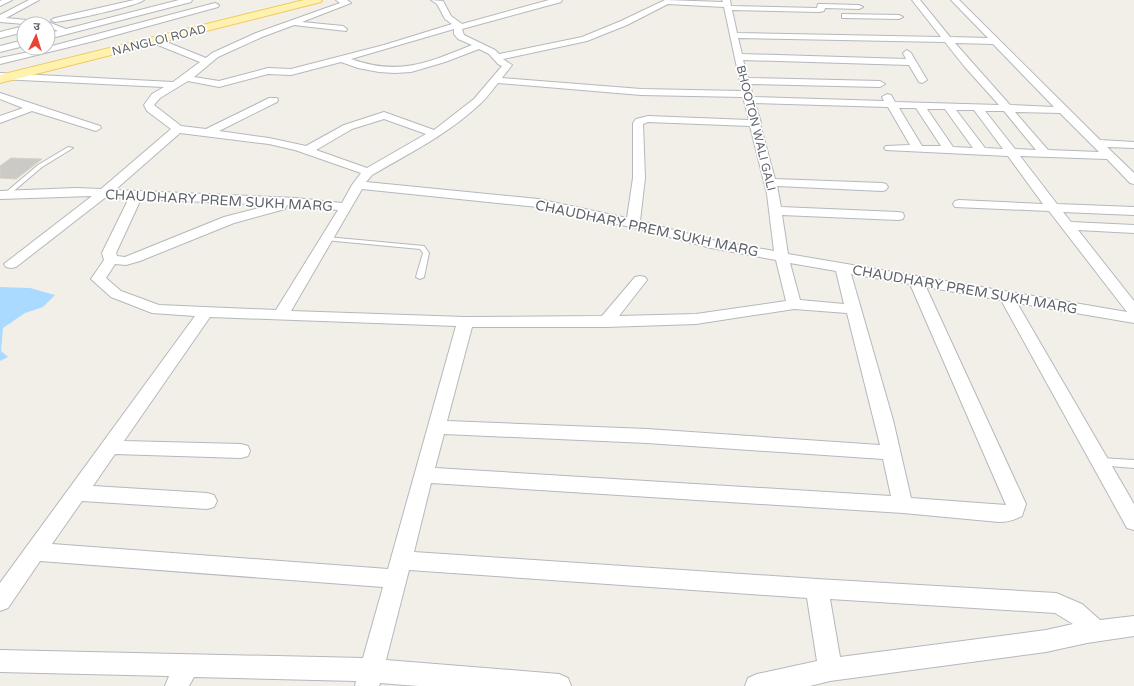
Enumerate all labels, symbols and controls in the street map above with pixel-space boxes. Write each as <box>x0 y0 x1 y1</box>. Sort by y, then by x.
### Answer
north arrow <box>16 16 56 56</box>
text: उ <box>33 20 41 33</box>
street label: NANGLOI ROAD <box>110 22 208 58</box>
street label: BHOOTON WALI GALI <box>734 64 778 192</box>
street label: CHAUDHARY PREM SUKH MARG <box>105 186 333 215</box>
street label: CHAUDHARY PREM SUKH MARG <box>534 196 760 261</box>
street label: CHAUDHARY PREM SUKH MARG <box>851 261 1079 318</box>

